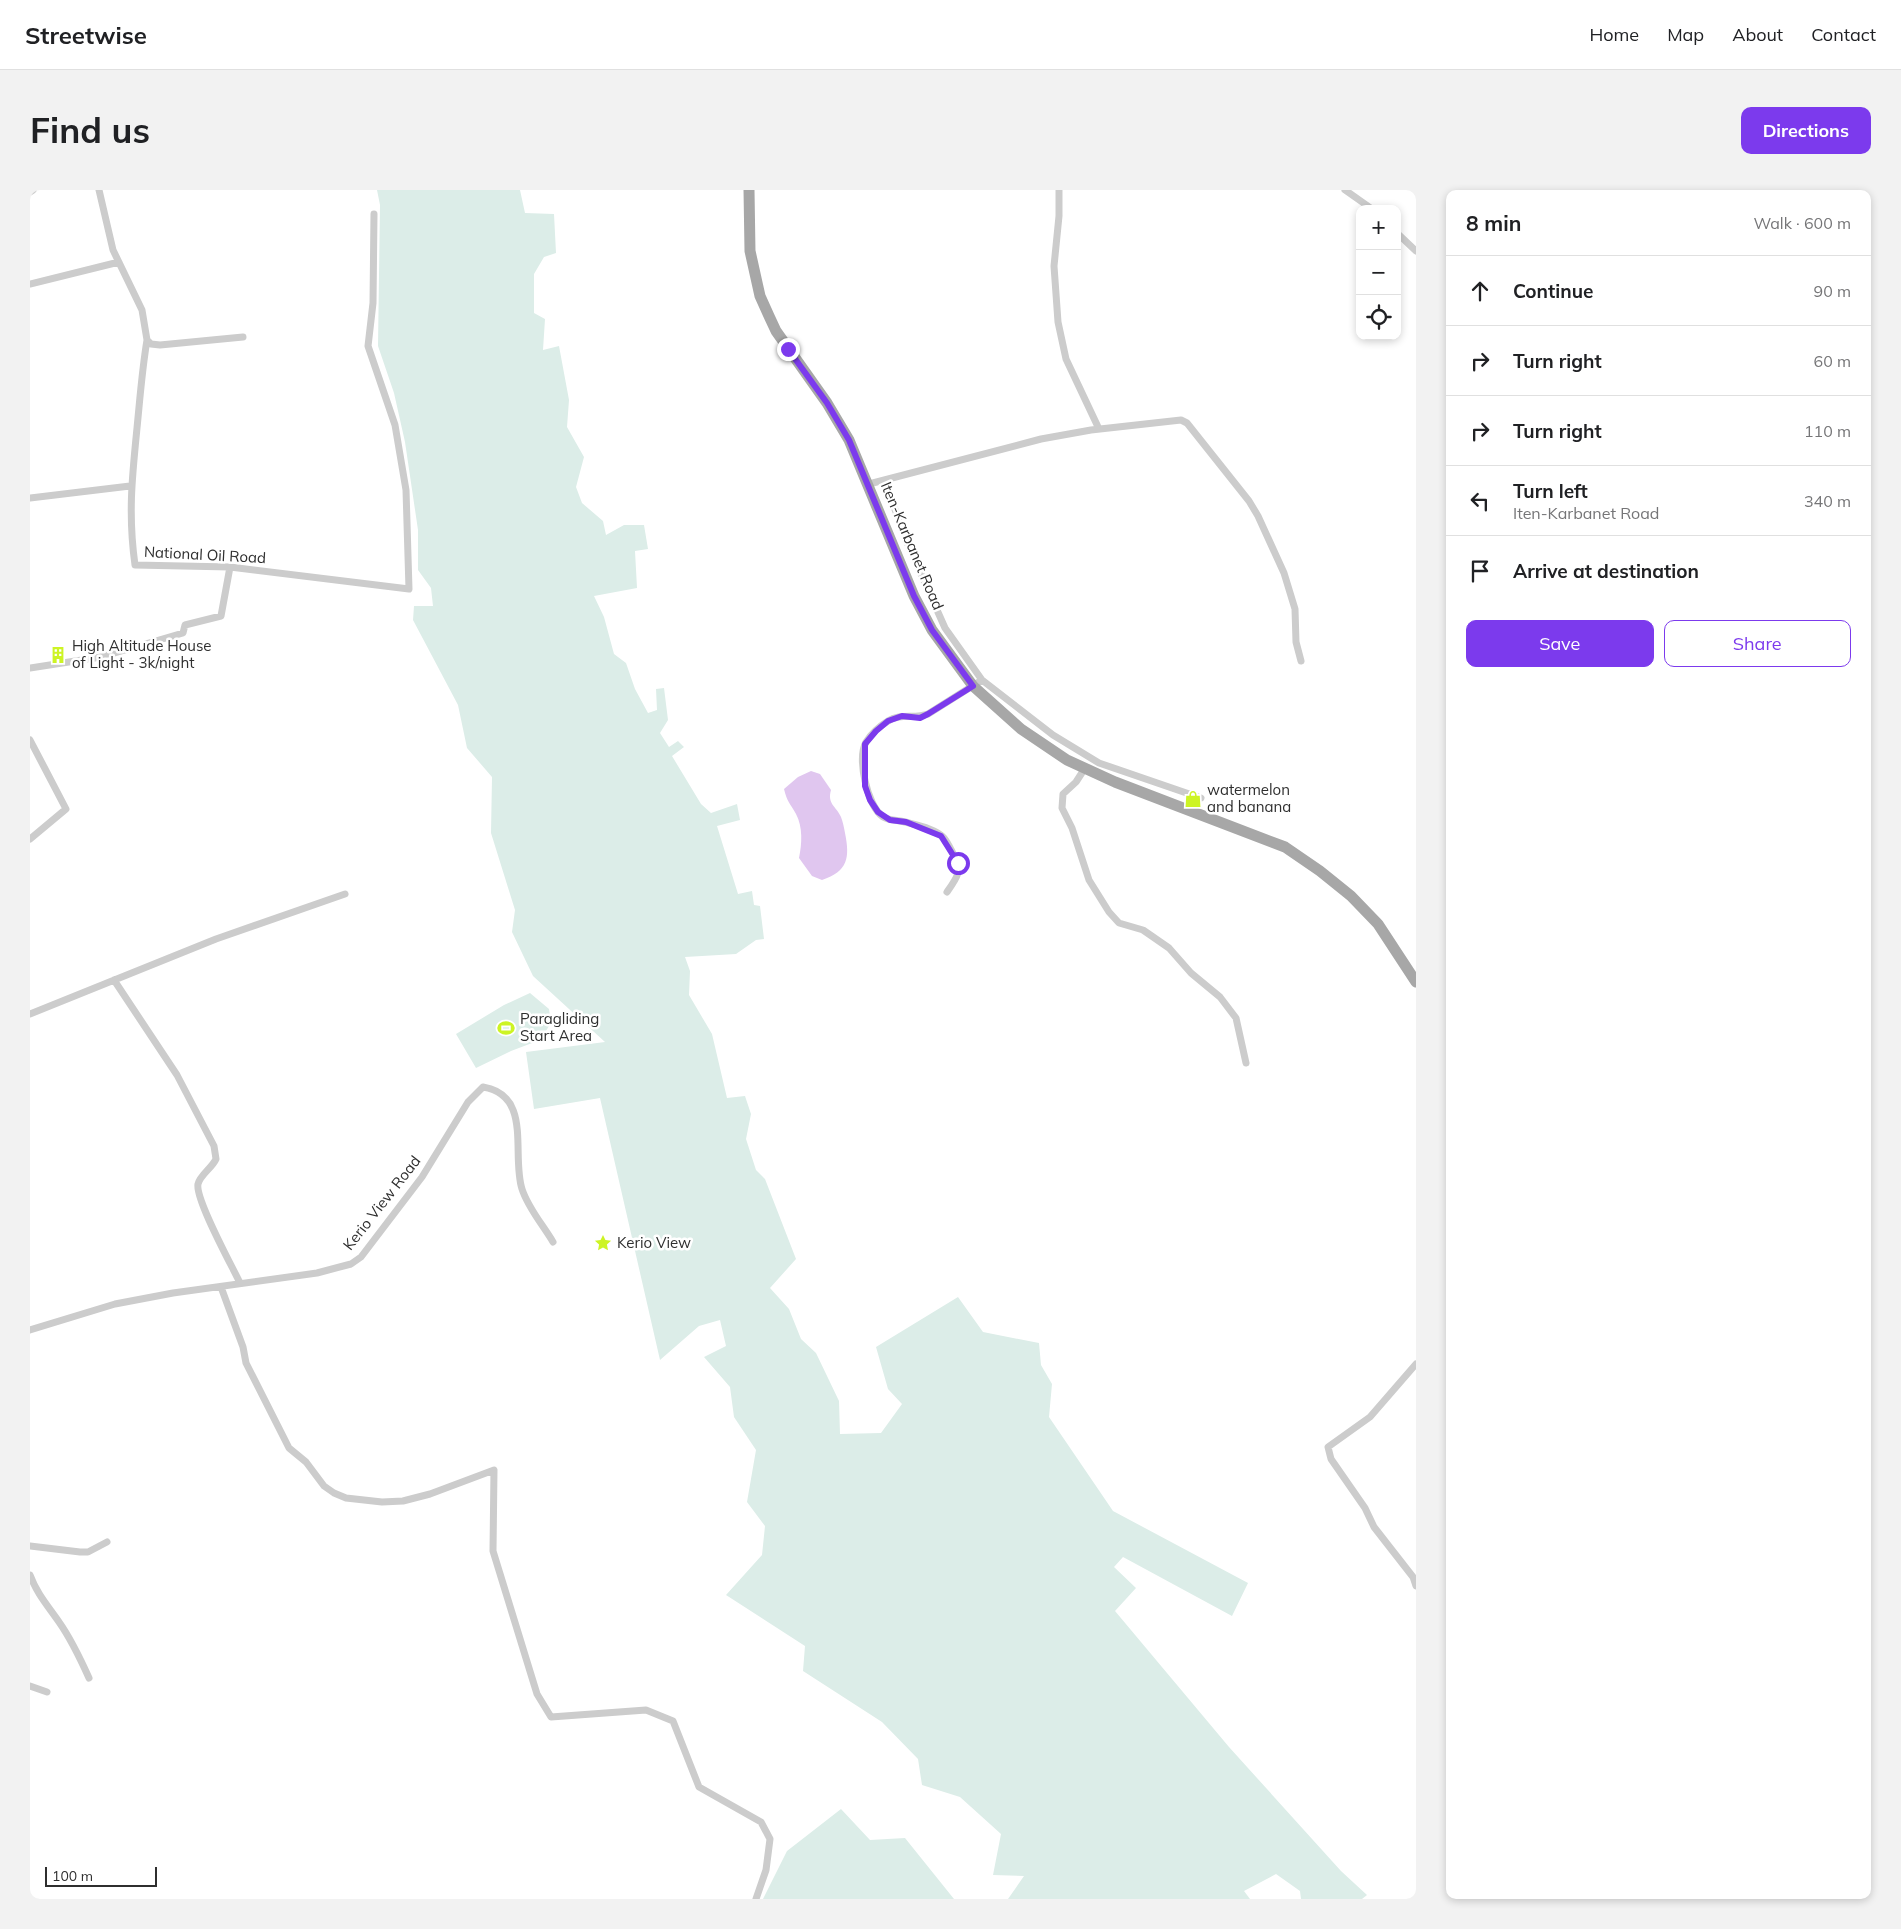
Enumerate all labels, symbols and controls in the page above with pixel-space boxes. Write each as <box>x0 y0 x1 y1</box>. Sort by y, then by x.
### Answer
text: Streetwise <box>25 20 147 50</box>
text: Home <box>1589 23 1639 46</box>
text: Map <box>1667 23 1704 46</box>
text: About <box>1732 23 1783 46</box>
text: Contact <box>1811 23 1876 46</box>
button: Directions <box>1741 107 1871 154</box>
text: Find us <box>30 108 150 152</box>
map controls <box>1356 205 1401 340</box>
button: + <box>1356 205 1401 250</box>
text: 8 min <box>1466 210 1521 236</box>
text: Walk · 600 m <box>1753 213 1851 233</box>
button: − <box>1356 250 1401 295</box>
icon: ahead <box>1466 277 1494 305</box>
text: Continue <box>1513 279 1593 303</box>
text: 90 m <box>1814 281 1851 301</box>
button: locate <box>1356 295 1401 340</box>
route end <box>777 338 800 361</box>
icon: right <box>1466 347 1494 375</box>
text: Turn right <box>1513 349 1602 373</box>
text: 60 m <box>1814 351 1851 371</box>
icon: right <box>1466 417 1494 445</box>
text: Turn right <box>1513 419 1602 443</box>
text: 110 m <box>1804 421 1851 441</box>
street label: Iten-Karbanet Road <box>877 479 948 613</box>
text: Turn left <box>1513 479 1588 503</box>
icon: left <box>1466 487 1494 515</box>
text: 340 m <box>1804 491 1851 511</box>
text: Iten-Karbanet Road <box>1513 503 1659 523</box>
street label: National Oil Road <box>143 542 267 567</box>
icon: arrive <box>1466 557 1494 585</box>
text: Arrive at destination <box>1513 559 1699 583</box>
button: Save <box>1466 620 1654 667</box>
button: Share <box>1664 620 1851 667</box>
place label: High Altitude House of Light - 3k/night <box>72 636 212 672</box>
building icon: High Altitude House of Light - 3k/night <box>48 645 68 665</box>
place label: watermelon and banana <box>1207 780 1291 816</box>
shop icon: watermelon and banana <box>1183 789 1203 809</box>
route start <box>947 852 970 875</box>
place label: Paragliding Start Area <box>520 1009 599 1045</box>
sports icon: Paragliding Start Area <box>496 1018 516 1038</box>
street label: Kerio View Road <box>339 1152 424 1254</box>
place icon: Kerio View <box>593 1233 613 1253</box>
place label: Kerio View <box>617 1233 691 1252</box>
scale bar <box>45 1864 158 1887</box>
text: 100 m <box>52 1867 93 1885</box>

